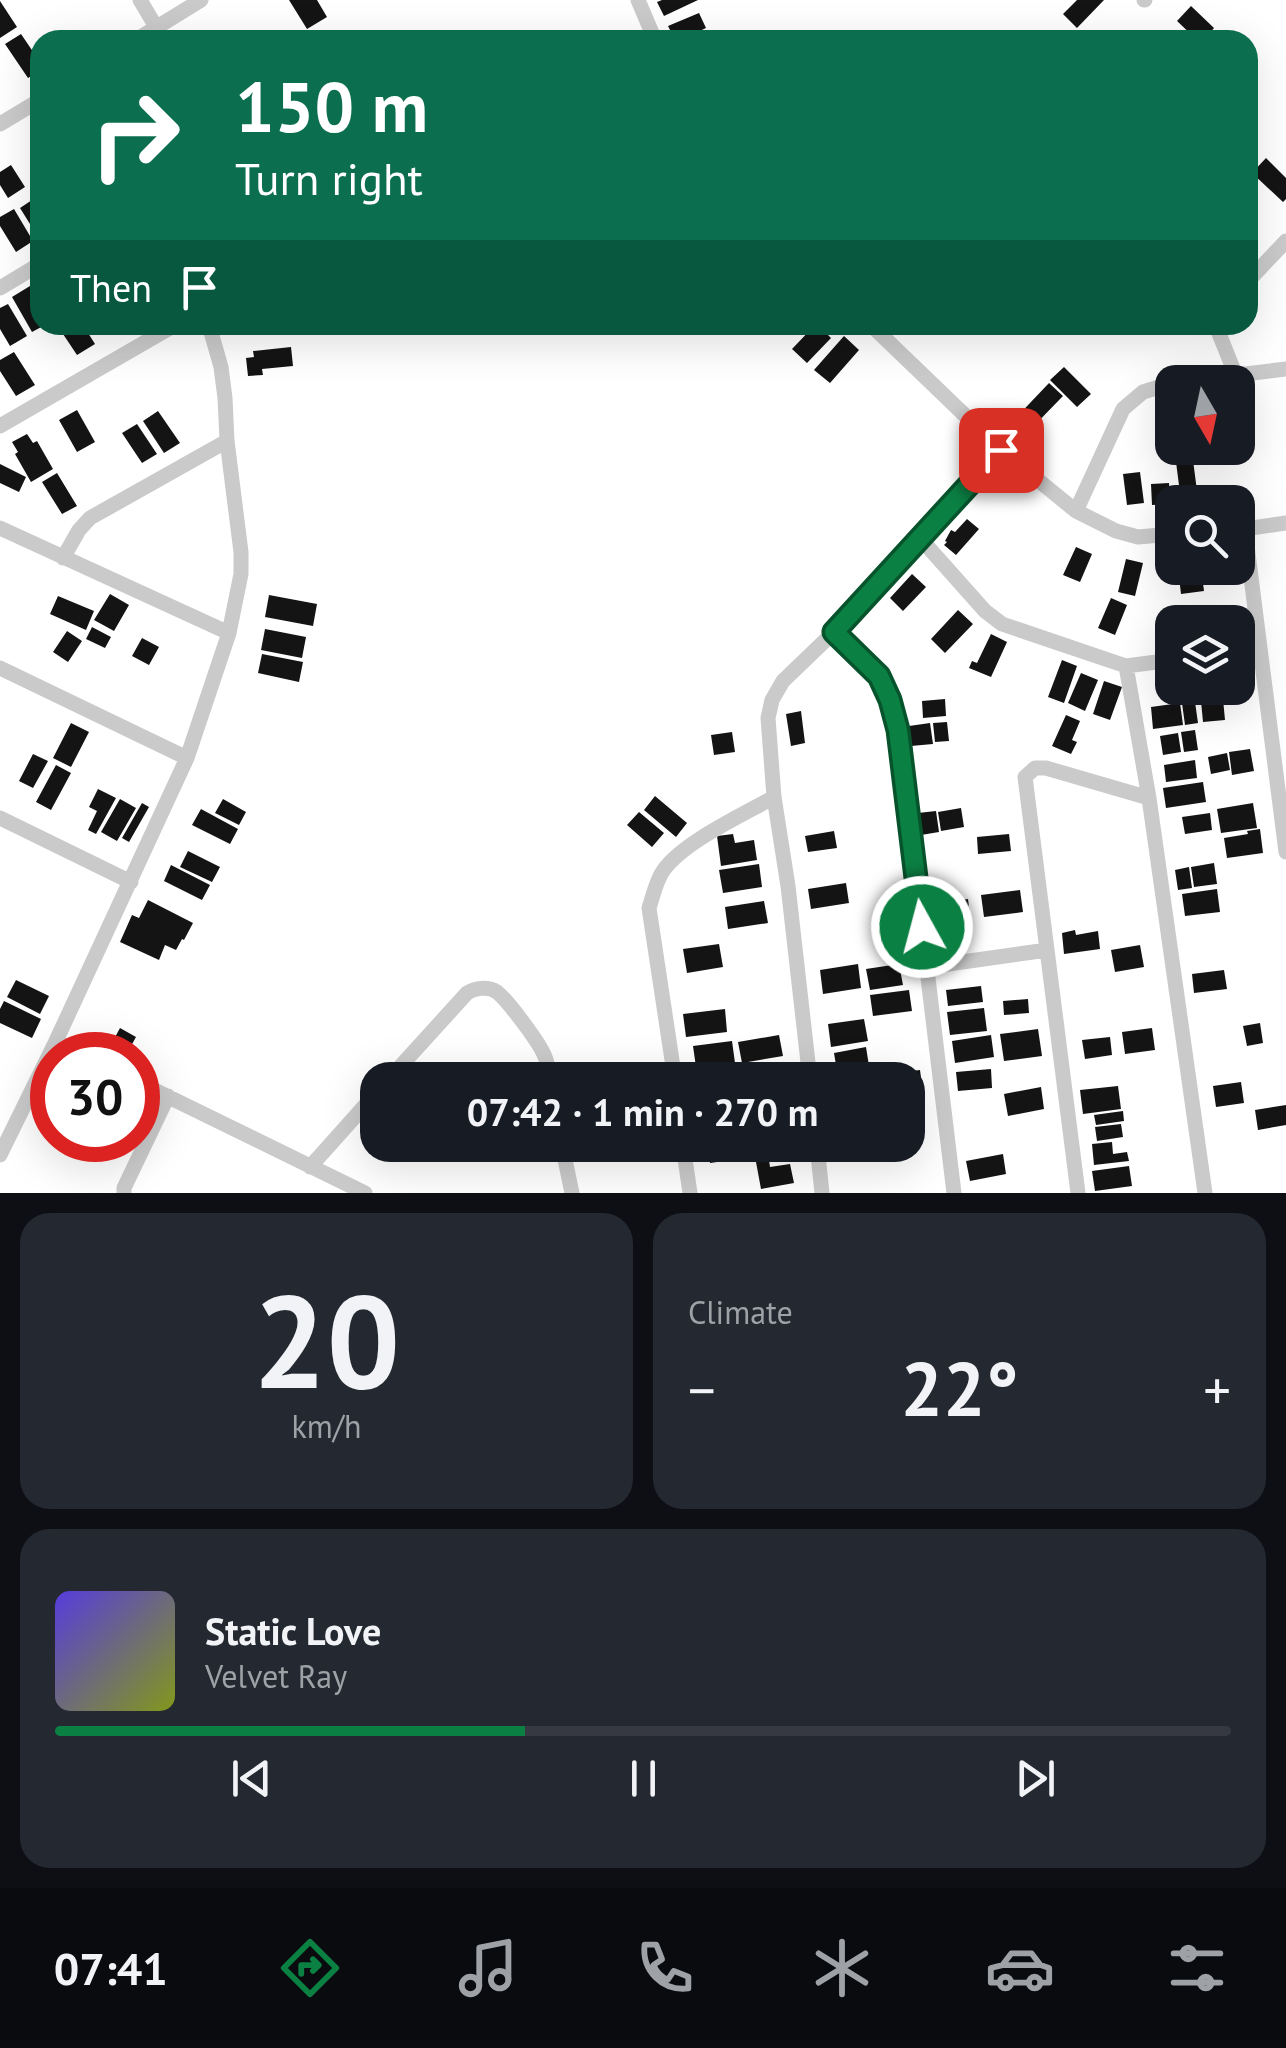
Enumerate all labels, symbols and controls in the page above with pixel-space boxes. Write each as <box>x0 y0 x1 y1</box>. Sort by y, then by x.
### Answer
text: 150 m <box>235 61 428 151</box>
icon: right <box>70 70 200 200</box>
text: Turn right <box>235 149 423 207</box>
icon: arrive <box>172 260 227 315</box>
text: Then <box>70 263 152 312</box>
north arrow <box>1155 365 1255 465</box>
map controls <box>1155 365 1255 705</box>
pin <box>959 408 1044 493</box>
icon: arrive <box>974 423 1029 478</box>
button: search <box>1155 485 1255 585</box>
button: layers <box>1155 605 1255 705</box>
position arrow <box>870 875 974 979</box>
speed limit sign: 30 <box>30 1032 160 1162</box>
text: 07:42 · 1 min · 270 m <box>467 1087 818 1136</box>
text: 20 <box>253 1256 400 1424</box>
text: Climate <box>688 1291 793 1333</box>
text: 22° <box>901 1340 1018 1437</box>
text: − <box>688 1354 716 1425</box>
text: + <box>1203 1354 1231 1425</box>
text: km/h <box>291 1405 362 1447</box>
text: Static Love <box>205 1606 381 1655</box>
text: Velvet Ray <box>205 1655 347 1697</box>
icon: previous <box>224 1751 279 1806</box>
icon: pause <box>616 1751 671 1806</box>
icon: next <box>1008 1751 1063 1806</box>
icon: directions <box>275 1933 345 2003</box>
icon: music <box>453 1933 523 2003</box>
icon: phone <box>630 1933 700 2003</box>
icon: climate <box>807 1933 877 2003</box>
icon: car <box>985 1933 1055 2003</box>
icon: filters <box>1162 1933 1232 2003</box>
text: 07:41 <box>54 1939 168 1997</box>

